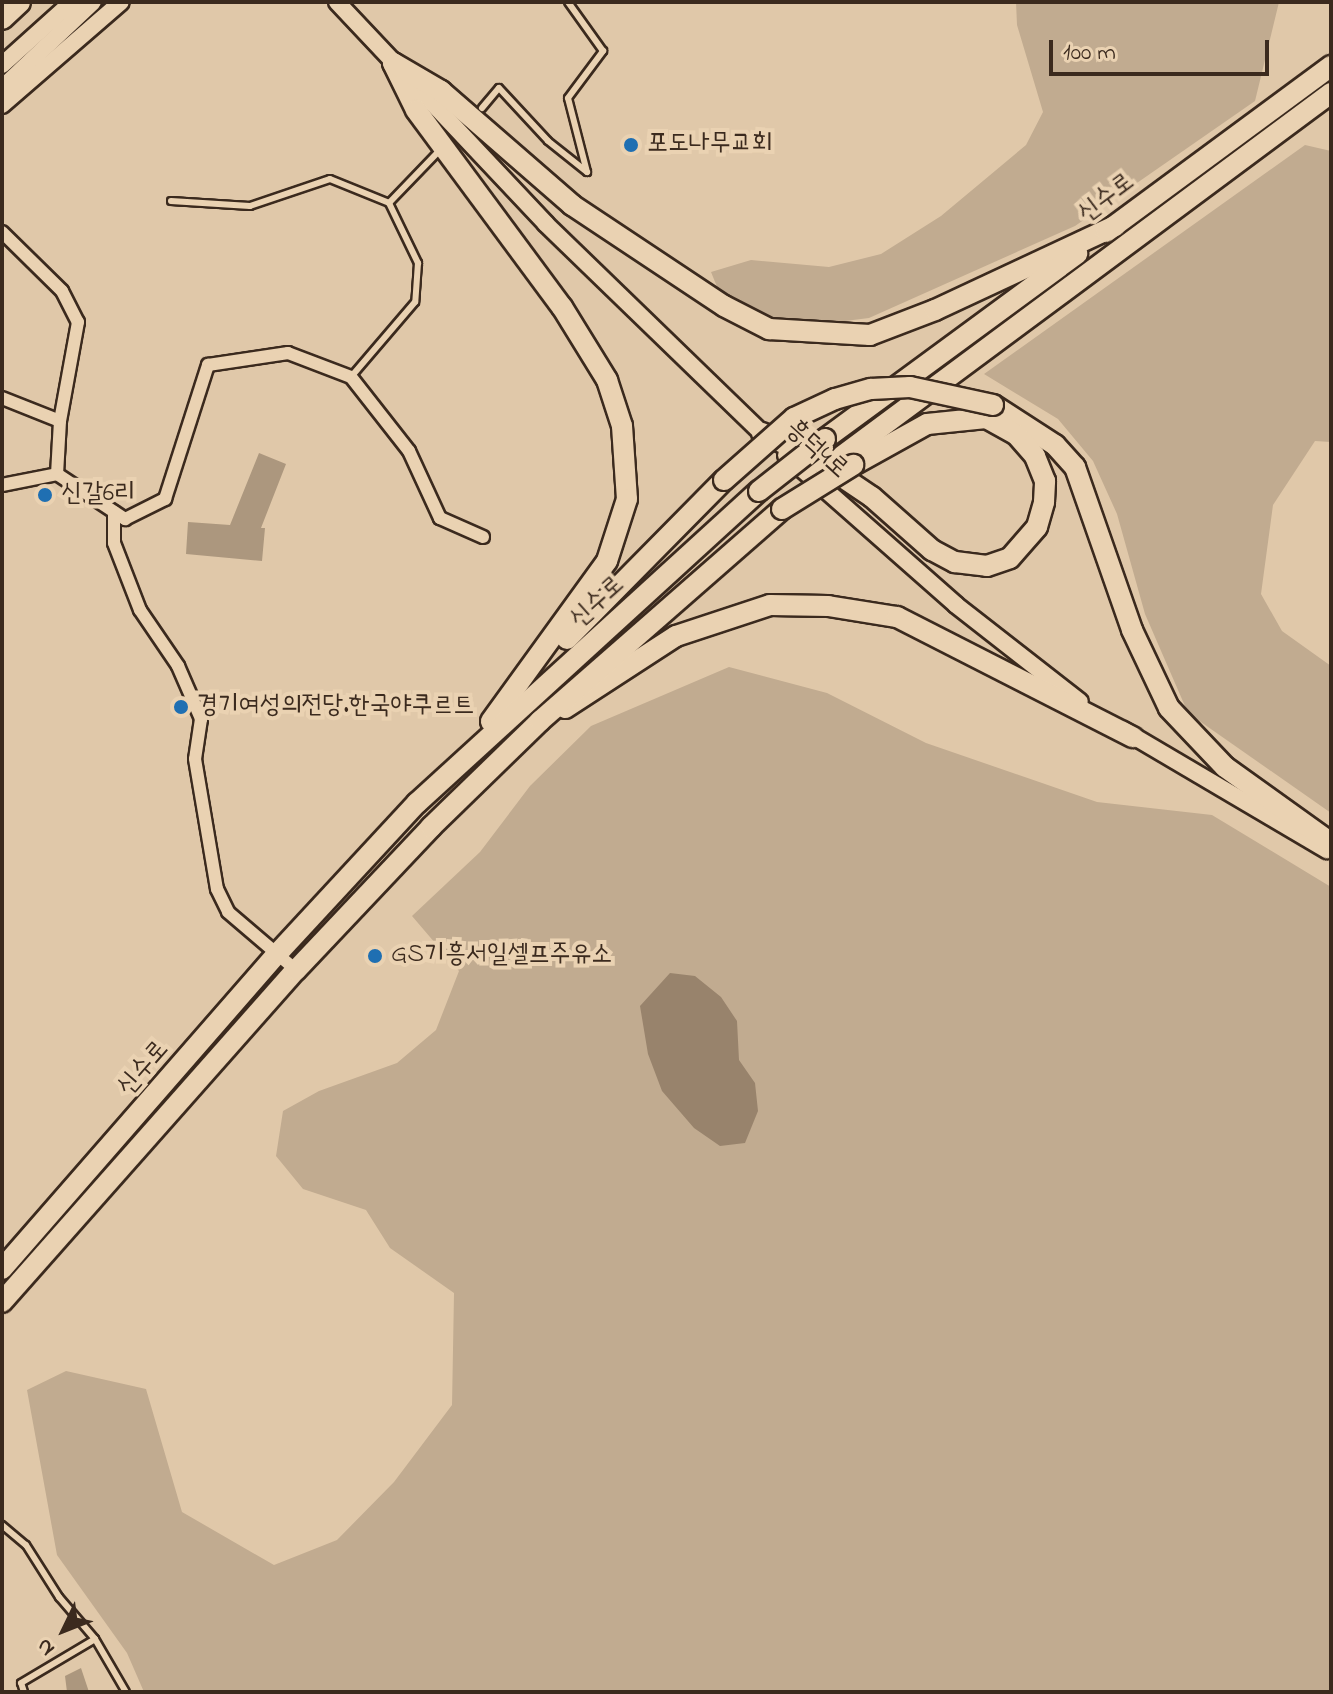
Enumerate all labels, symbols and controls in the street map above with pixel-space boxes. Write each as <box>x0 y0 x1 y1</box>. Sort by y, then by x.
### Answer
scale bar <box>1053 24 1273 74</box>
text: 100 m <box>1063 36 1116 71</box>
place label: 포도나무교회 <box>647 129 773 161</box>
marker: 포도나무교회 <box>622 136 640 154</box>
street label: 신수로 <box>1073 168 1141 230</box>
street label: 흥덕4로 <box>778 414 854 486</box>
place label: 신갈6리 <box>61 479 135 511</box>
marker: 신갈6리 <box>36 486 54 504</box>
street label: 신수로 <box>564 570 632 636</box>
place label: 경기여성의전당.한국야쿠르트 <box>197 691 474 723</box>
marker: 경기여성의전당.한국야쿠르트 <box>172 698 190 716</box>
place label: GS기흥서일셀프주유소 <box>391 940 612 972</box>
marker: GS기흥서일셀프주유소 <box>366 947 384 965</box>
street label: 신수로 <box>112 1035 176 1103</box>
north arrow <box>24 1590 104 1670</box>
text: N <box>30 1630 63 1663</box>

